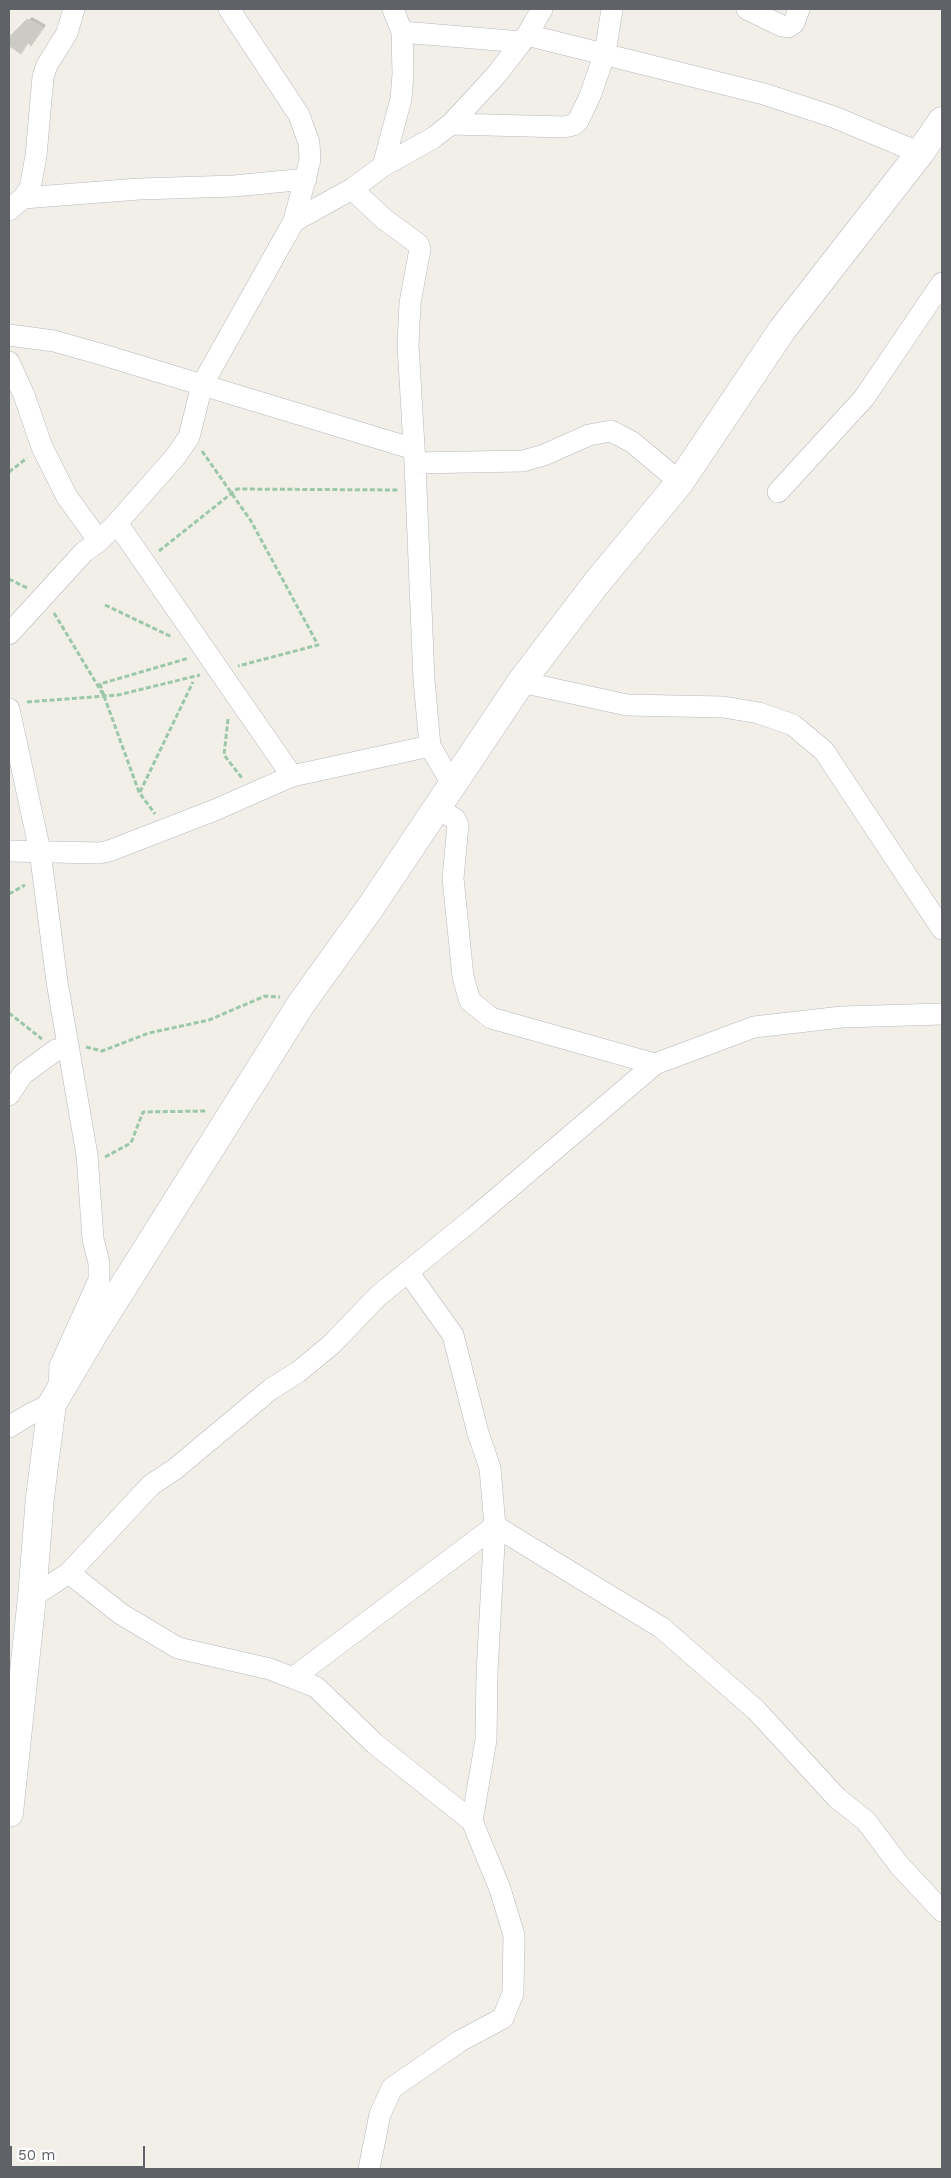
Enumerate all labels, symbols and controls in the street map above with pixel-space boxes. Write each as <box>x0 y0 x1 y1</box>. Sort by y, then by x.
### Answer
scale bar <box>12 2136 148 2168</box>
text: 50 m <box>18 2146 55 2164</box>

